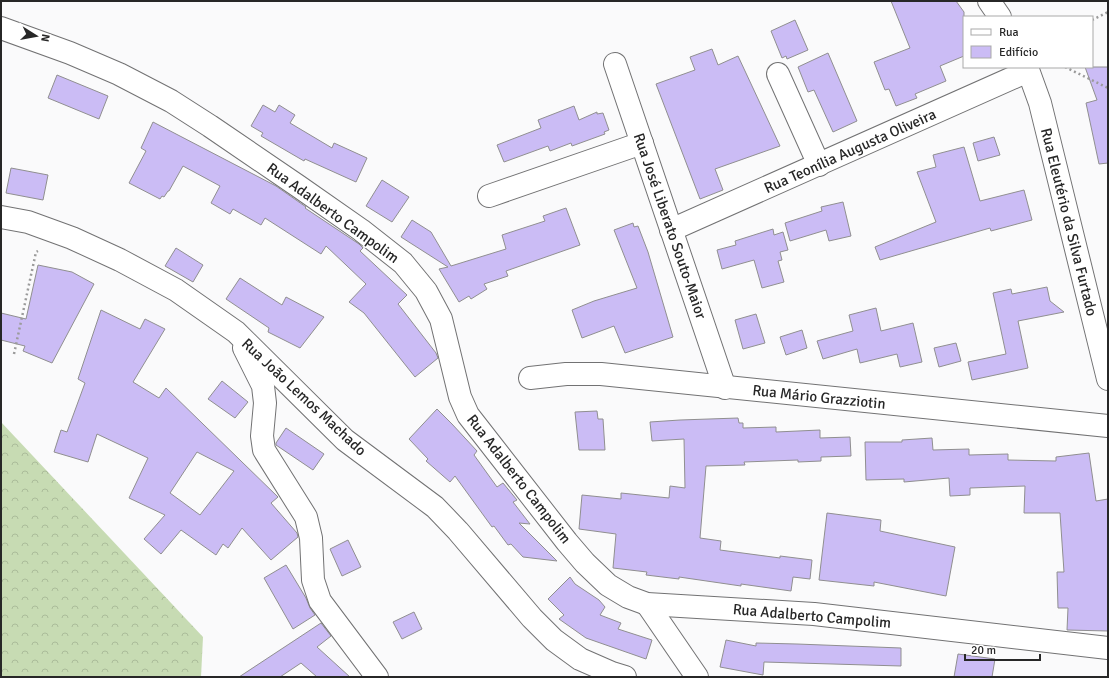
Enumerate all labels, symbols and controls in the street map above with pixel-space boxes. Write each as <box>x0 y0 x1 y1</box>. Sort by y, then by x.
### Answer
north arrow <box>16 16 56 56</box>
legend <box>963 16 1093 68</box>
text: Rua <box>999 25 1019 40</box>
text: N <box>38 33 52 43</box>
text: Edifício <box>999 45 1038 60</box>
street label: Rua Teonília Augusta Oliveira <box>761 105 939 197</box>
street label: Rua Eleutério da Silva Furtado <box>1037 126 1101 318</box>
street label: Rua José Liberato Souto-Maior <box>630 131 710 322</box>
street label: Rua Adalberto Campolim <box>263 159 403 267</box>
street label: Rua João Lemos Machado <box>238 335 370 460</box>
street label: Rua Mário Grazziotin <box>751 381 887 413</box>
street label: Rua Adalberto Campolim <box>463 411 575 547</box>
street label: Rua Adalberto Campolim <box>732 600 892 632</box>
scale bar <box>965 636 1040 662</box>
text: 20 m <box>971 643 996 658</box>

